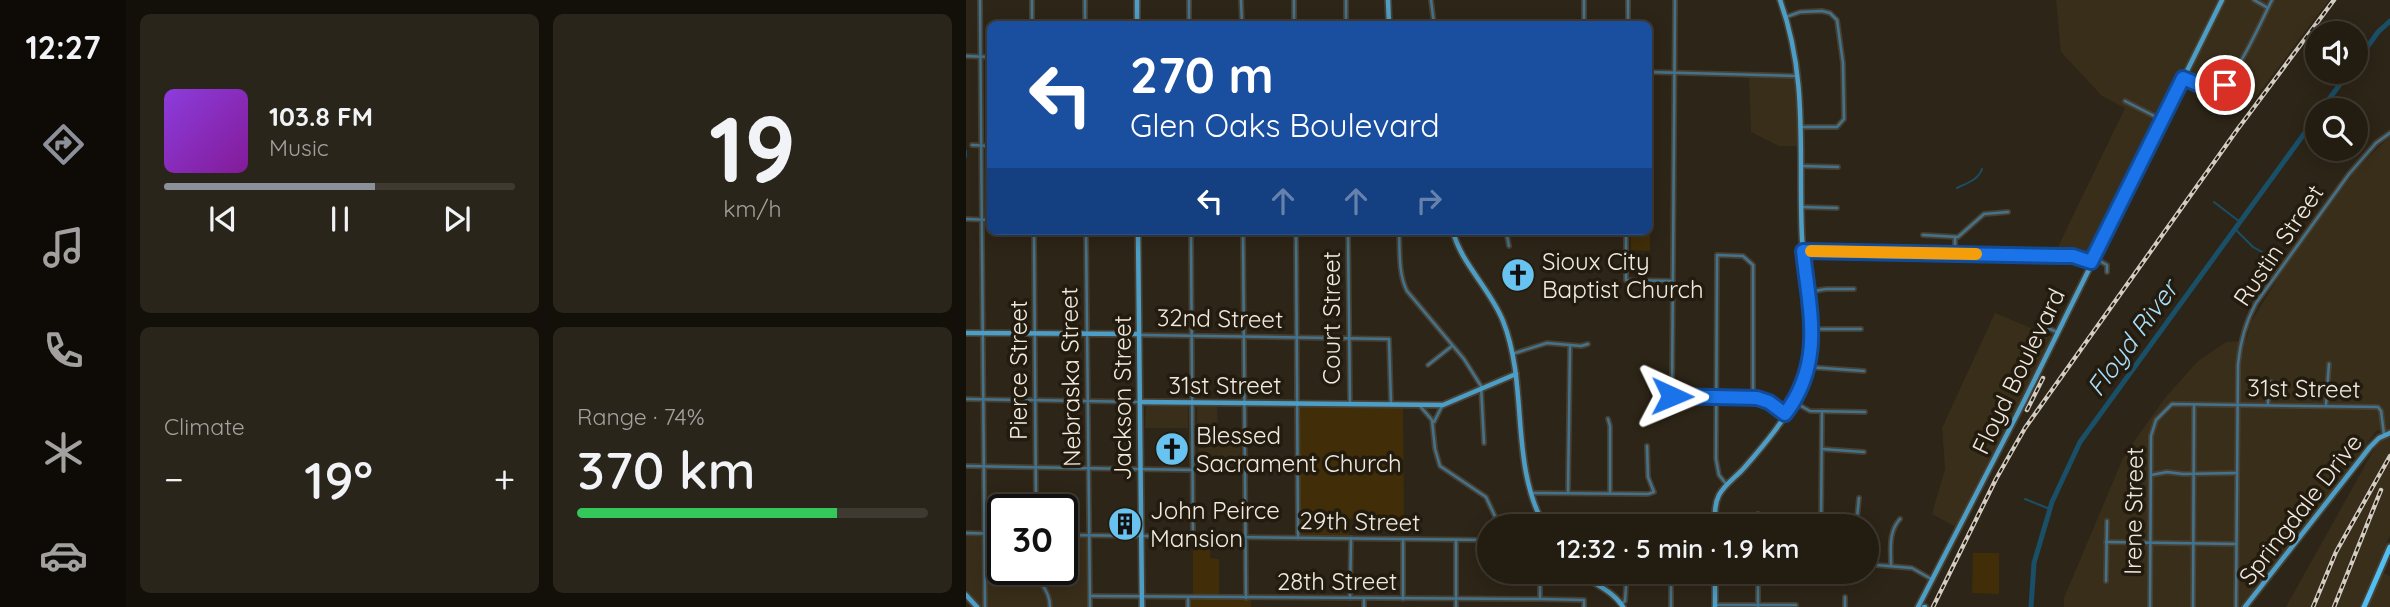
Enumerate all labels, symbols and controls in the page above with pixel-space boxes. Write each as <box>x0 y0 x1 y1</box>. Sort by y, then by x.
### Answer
map controls <box>2305 21 2368 161</box>
button: sound <box>2305 21 2368 84</box>
text: 12:27 <box>25 27 101 67</box>
text: 270 m <box>1130 44 1274 105</box>
icon: left <box>1015 49 1106 140</box>
pin <box>2195 55 2255 115</box>
icon: arrive <box>2206 66 2244 104</box>
text: 19 <box>709 91 796 205</box>
button: search <box>2305 98 2368 161</box>
text: 103.8 FM <box>269 100 373 133</box>
text: Glen Oaks Boulevard <box>1130 105 1440 145</box>
icon: directions <box>39 120 88 169</box>
text: Music <box>269 133 329 162</box>
street label: Rustin Street <box>2226 179 2330 311</box>
icon: left <box>1191 182 1229 220</box>
icon: ahead <box>1264 182 1302 220</box>
icon: ahead <box>1337 182 1375 220</box>
icon: right <box>1410 182 1448 220</box>
text: km/h <box>723 194 782 223</box>
icon: previous <box>204 200 242 238</box>
icon: pause <box>321 200 359 238</box>
icon: next <box>438 200 476 238</box>
icon: music <box>39 223 88 272</box>
place label: Sioux City Baptist Church <box>1542 246 1704 304</box>
street label: Court Street <box>1316 251 1346 385</box>
church icon: Sioux City Baptist Church <box>1499 256 1537 294</box>
water label: Floyd River <box>2079 271 2187 402</box>
street label: Floyd Boulevard <box>1965 283 2071 459</box>
street label: Nebraska Street <box>1053 287 1087 467</box>
street label: Pierce Street <box>1003 300 1033 440</box>
street label: 32nd Street <box>1157 302 1283 334</box>
street label: Jackson Street <box>1107 315 1137 481</box>
icon: phone <box>39 326 88 375</box>
position arrow <box>1635 359 1709 433</box>
street label: 31st Street <box>1169 370 1282 400</box>
street label: 31st Street <box>2247 372 2361 404</box>
text: Range · 74% <box>577 402 705 431</box>
text: Climate <box>164 412 245 441</box>
place label: Blessed Sacrament Church <box>1196 420 1402 478</box>
icon: climate <box>39 428 88 477</box>
street label: Springdale Drive <box>2232 428 2368 590</box>
church icon: Blessed Sacrament Church <box>1153 430 1191 468</box>
text: 370 km <box>577 437 756 502</box>
text: 19° <box>304 447 373 512</box>
street label: Irene Street <box>2117 447 2149 575</box>
text: − <box>164 455 184 503</box>
text: + <box>494 455 515 503</box>
speed limit sign: 30 <box>987 494 1078 585</box>
place label: John Peirce Mansion <box>1150 495 1280 553</box>
building icon: John Peirce Mansion <box>1106 505 1144 543</box>
street label: 29th Street <box>1299 505 1421 537</box>
icon: car <box>39 531 88 580</box>
text: 12:32 · 5 min · 1.9 km <box>1557 532 1799 565</box>
street label: 28th Street <box>1277 566 1397 596</box>

